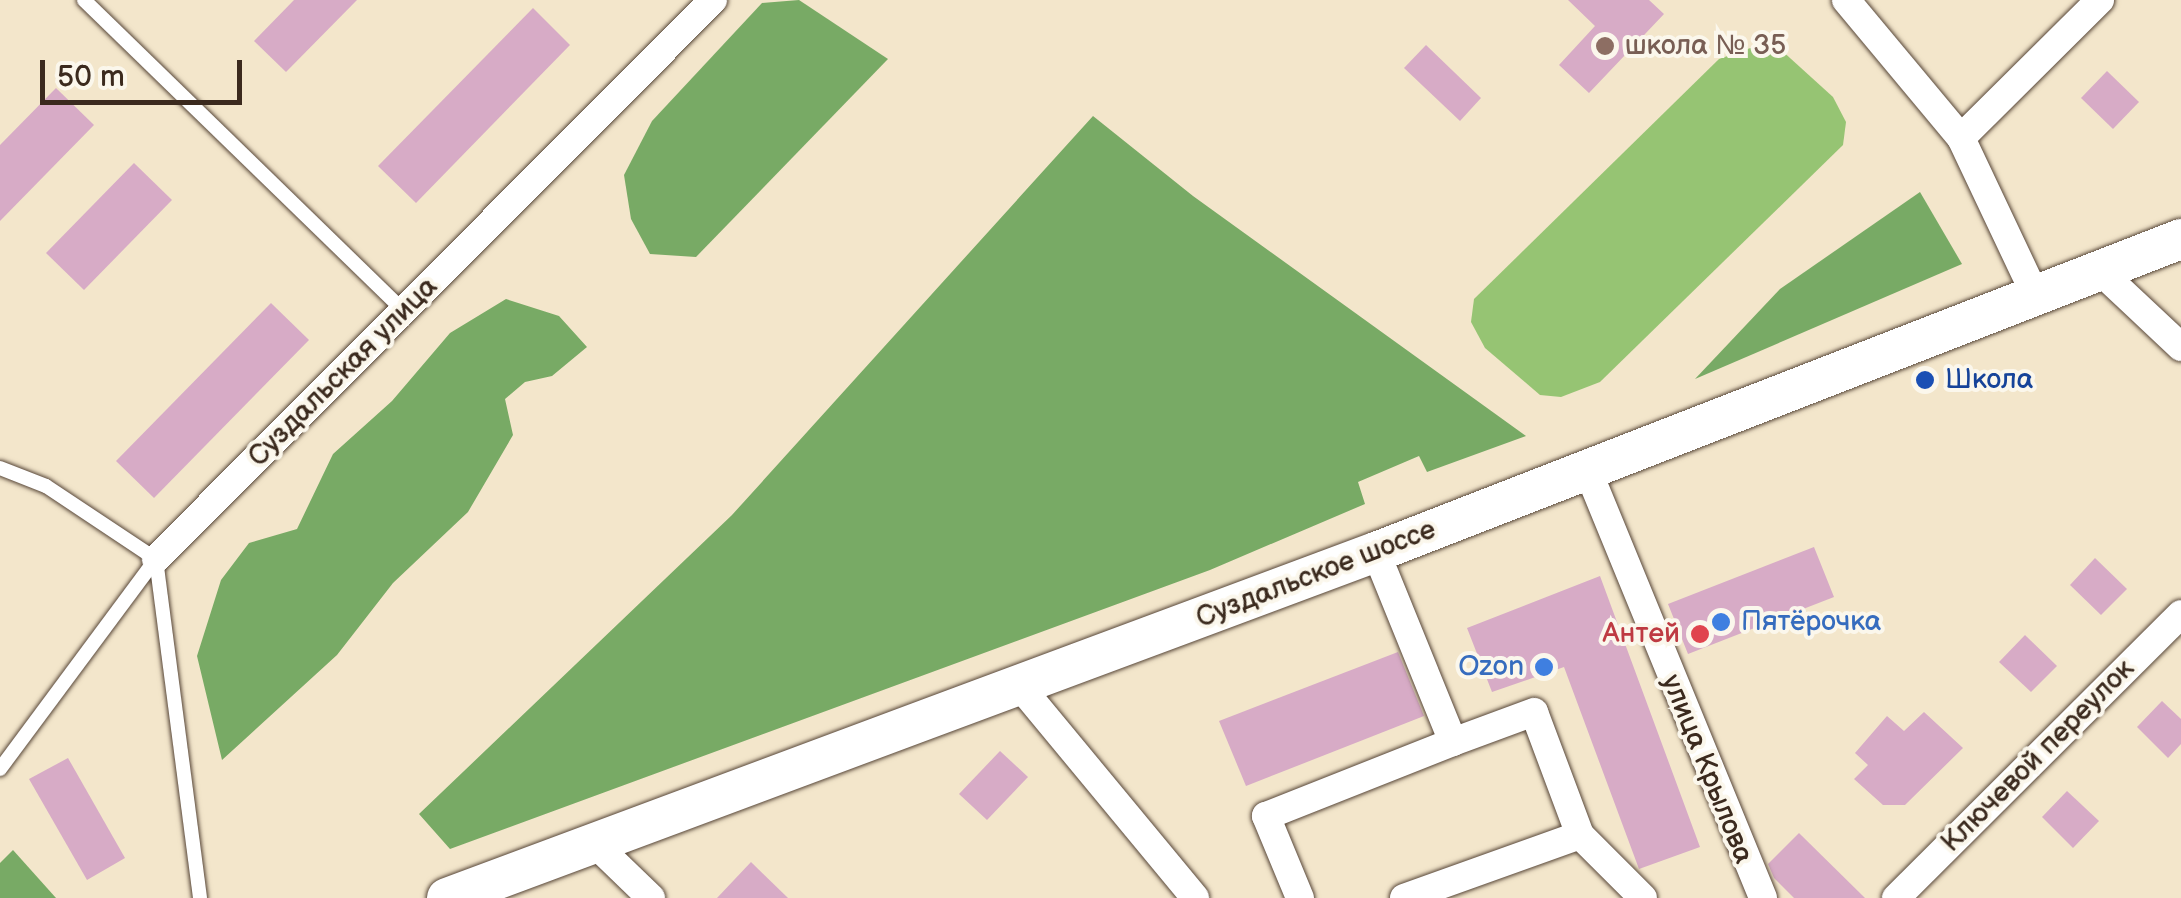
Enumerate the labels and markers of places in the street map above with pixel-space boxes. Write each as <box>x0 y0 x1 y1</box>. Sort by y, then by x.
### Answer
place label: школа № 35 <box>1625 29 1786 63</box>
marker: школа № 35 <box>1594 35 1616 57</box>
place label: Школа <box>1945 363 2033 397</box>
marker: Школа <box>1914 369 1936 391</box>
place label: Пятёрочка <box>1741 605 1881 639</box>
marker: Пятёрочка <box>1710 611 1732 633</box>
place label: Антей <box>1603 617 1680 651</box>
marker: Антей <box>1689 623 1711 645</box>
place label: Ozon <box>1458 650 1524 684</box>
marker: Ozon <box>1533 656 1555 678</box>

